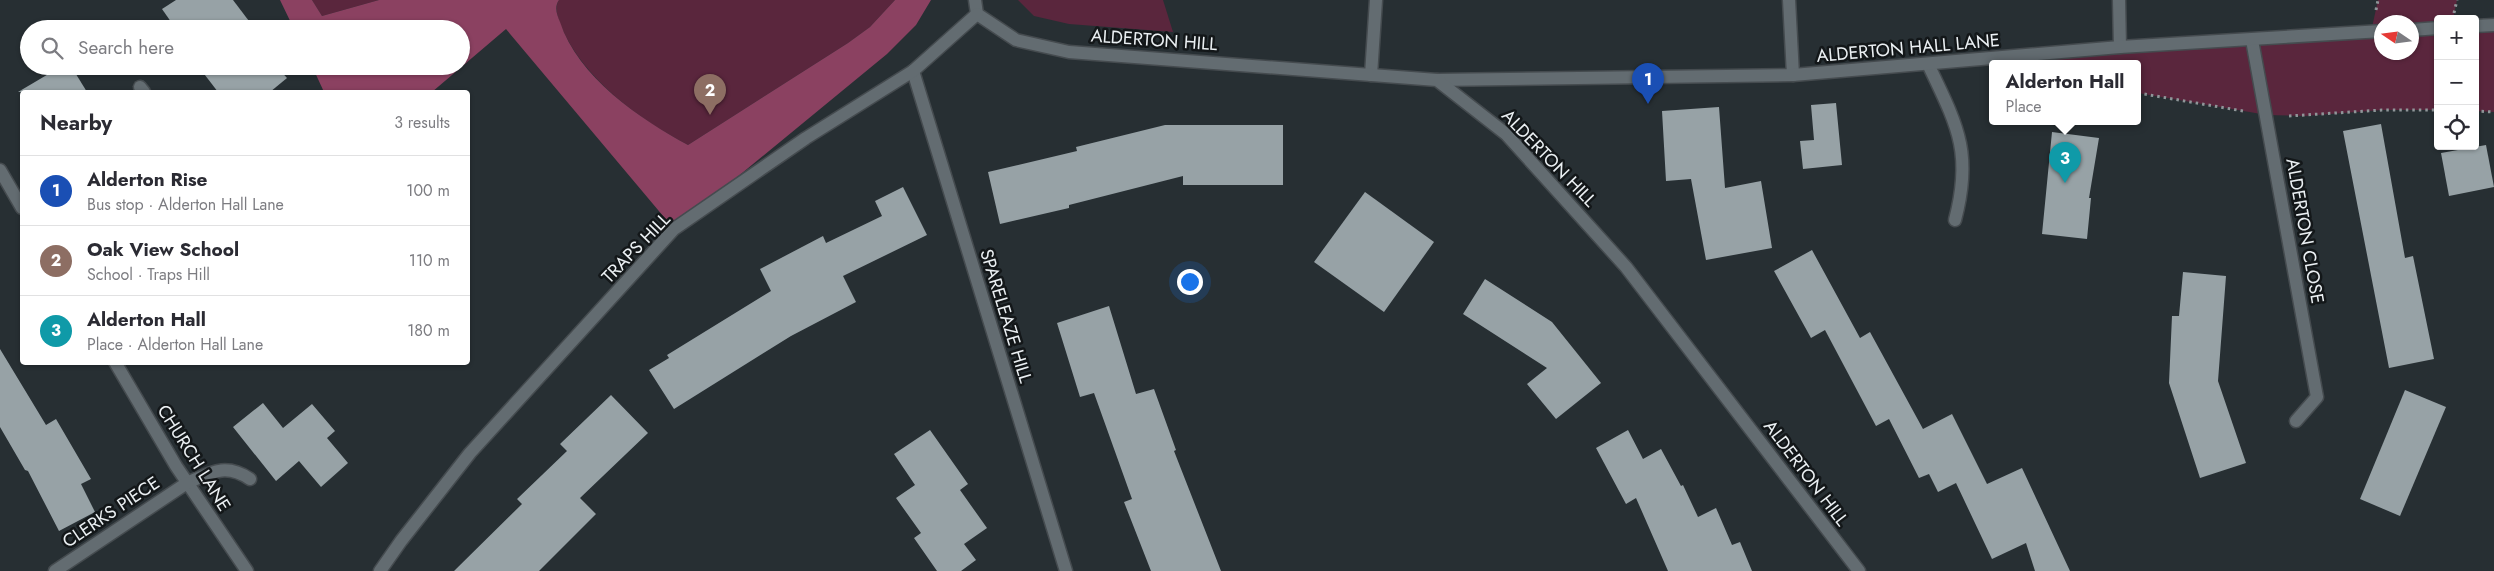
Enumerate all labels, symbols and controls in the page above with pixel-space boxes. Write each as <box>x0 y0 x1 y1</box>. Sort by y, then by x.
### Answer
north arrow <box>2374 15 2419 60</box>
map controls <box>2434 15 2479 150</box>
button: + <box>2434 15 2479 60</box>
search box <box>20 20 470 75</box>
street label: ALDERTON HILL <box>1090 23 1218 57</box>
street label: ALDERTON HALL LANE <box>1815 27 2001 69</box>
icon: search <box>38 34 66 62</box>
text: Search here <box>78 34 174 61</box>
popup <box>1989 60 2141 125</box>
button: − <box>2434 60 2479 105</box>
pin: 1 <box>1632 63 1664 104</box>
text: Alderton Hall <box>2006 68 2124 95</box>
pin: 2 <box>694 74 726 115</box>
text: Place <box>2006 95 2042 118</box>
street label: ALDERTON HILL <box>1496 103 1602 213</box>
button: locate <box>2434 105 2479 150</box>
text: Nearby <box>40 108 112 138</box>
text: 3 results <box>394 111 450 134</box>
pin: 3 <box>2049 142 2081 183</box>
street label: ALDERTON CLOSE <box>2279 156 2331 306</box>
text: Alderton Rise <box>87 166 207 193</box>
text: 1 <box>52 179 60 202</box>
text: 100 m <box>406 179 450 202</box>
text: Bus stop · Alderton Hall Lane <box>87 193 284 216</box>
street label: TRAPS HILL <box>596 207 676 289</box>
text: Oak View School <box>87 236 239 263</box>
street label: SPARELEAZE HILL <box>973 246 1039 386</box>
text: 2 <box>51 249 61 272</box>
text: 110 m <box>409 249 450 272</box>
text: School · Traps Hill <box>87 263 210 286</box>
your location <box>1177 269 1203 295</box>
text: Alderton Hall <box>87 306 206 333</box>
text: 3 <box>51 319 61 342</box>
text: 180 m <box>407 319 450 342</box>
text: Place · Alderton Hall Lane <box>87 333 263 356</box>
street label: CHURCH LANE <box>151 400 237 516</box>
street label: ALDERTON HILL <box>1757 415 1855 531</box>
street label: CLERKS PIECE <box>57 470 165 554</box>

